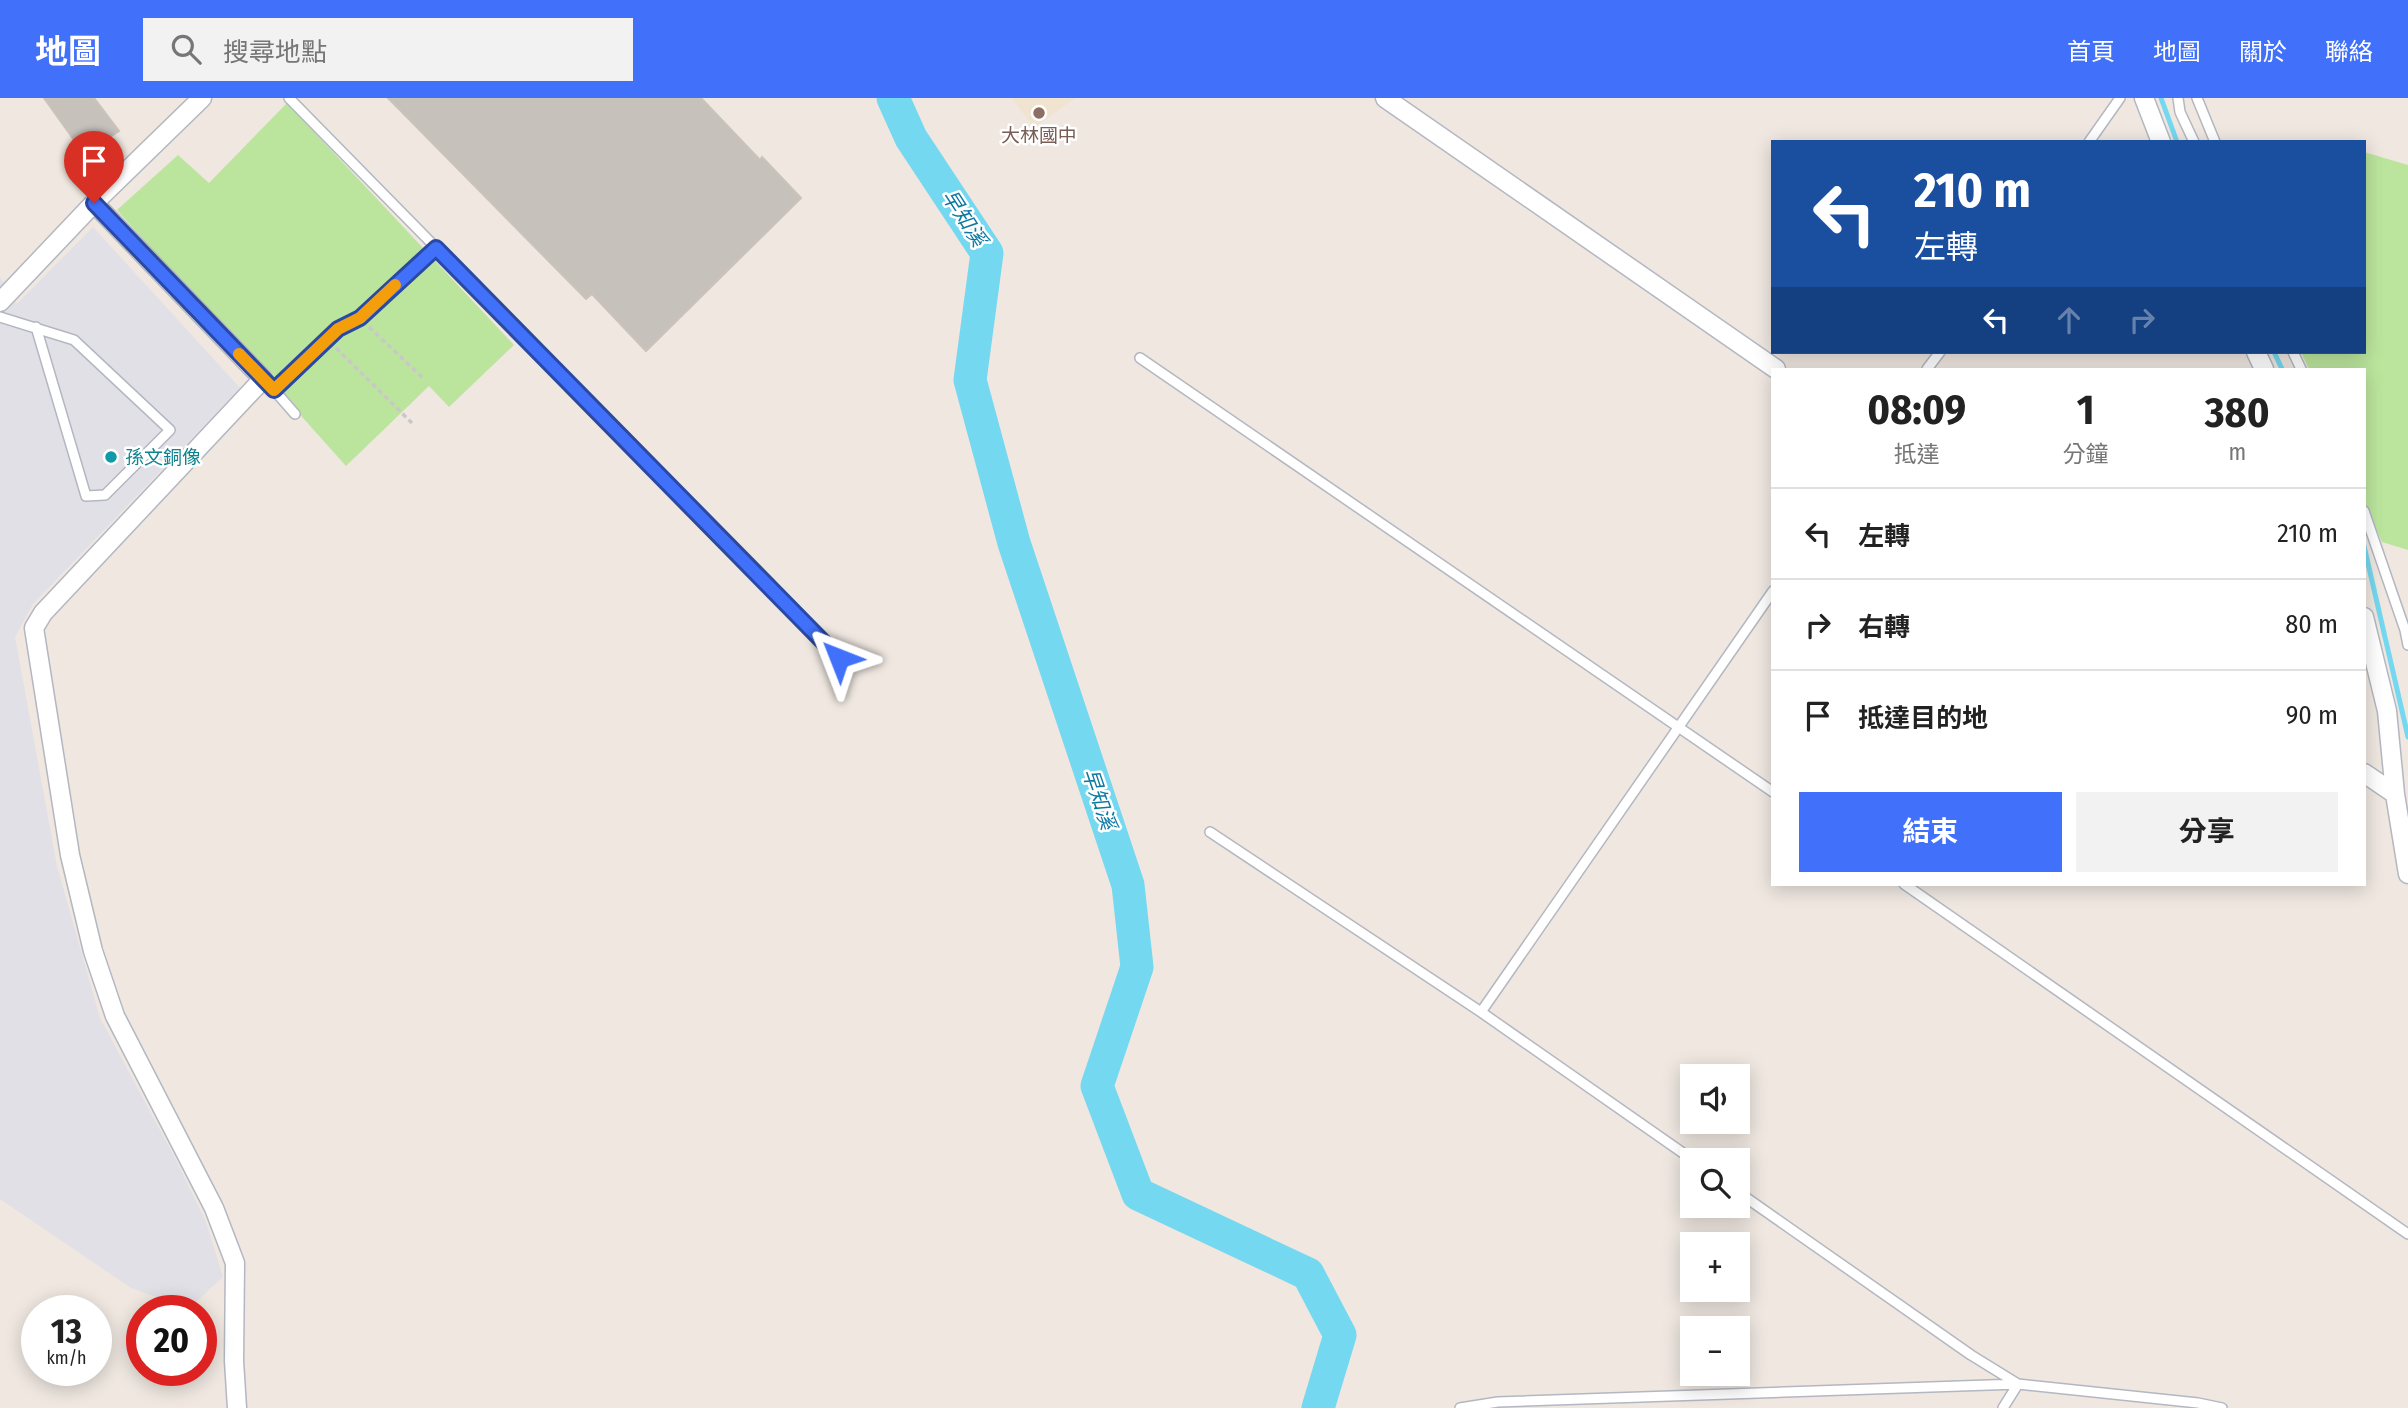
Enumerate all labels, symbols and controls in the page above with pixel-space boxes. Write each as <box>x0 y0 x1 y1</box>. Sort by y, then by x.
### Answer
search box <box>143 18 633 81</box>
icon: search <box>167 30 205 68</box>
text: 地圖 <box>35 32 101 72</box>
text: 搜尋地點 <box>223 37 327 68</box>
text: 首頁 <box>2067 38 2115 66</box>
text: 地圖 <box>2153 38 2201 66</box>
text: 關於 <box>2239 38 2287 66</box>
text: 聯絡 <box>2325 38 2373 66</box>
marker: 大林國中 <box>1031 105 1047 121</box>
place label: 大林國中 <box>1001 124 1077 147</box>
pin <box>64 131 124 203</box>
icon: arrive <box>75 142 113 180</box>
text: 210 m <box>1914 161 2031 220</box>
icon: left <box>1799 168 1890 259</box>
water label: 早知溪 <box>936 185 994 254</box>
text: 左轉 <box>1914 228 1978 266</box>
icon: left <box>1977 301 2015 339</box>
icon: ahead <box>2050 301 2088 339</box>
icon: right <box>2123 301 2161 339</box>
text: 08:09 <box>1867 385 1966 435</box>
text: 1 <box>2077 385 2094 435</box>
text: 380 <box>2205 388 2270 438</box>
text: m <box>2228 438 2246 466</box>
text: 抵達 <box>1894 440 1940 468</box>
text: 分鐘 <box>2063 440 2109 468</box>
place label: 孫文銅像 <box>125 446 201 469</box>
marker: 孫文銅像 <box>103 449 119 465</box>
icon: left <box>1799 515 1837 553</box>
text: 210 m <box>2277 518 2338 549</box>
text: 左轉 <box>1858 521 1910 552</box>
icon: right <box>1799 606 1837 644</box>
text: 80 m <box>2285 609 2338 640</box>
text: 右轉 <box>1858 612 1910 643</box>
position arrow <box>802 621 876 695</box>
icon: arrive <box>1799 697 1837 735</box>
text: 90 m <box>2286 700 2338 731</box>
text: 抵達目的地 <box>1858 703 1988 734</box>
water label: 早知溪 <box>1076 765 1123 836</box>
button: 結束 <box>1799 792 2062 872</box>
button: 分享 <box>2076 792 2338 872</box>
map controls <box>1680 1064 1750 1386</box>
button: sound <box>1680 1064 1750 1134</box>
button: search <box>1680 1148 1750 1218</box>
button: + <box>1680 1232 1750 1302</box>
speed limit sign: 20 <box>126 1295 217 1386</box>
text: 13 <box>51 1310 82 1352</box>
button: − <box>1680 1316 1750 1386</box>
text: km/h <box>46 1347 87 1369</box>

